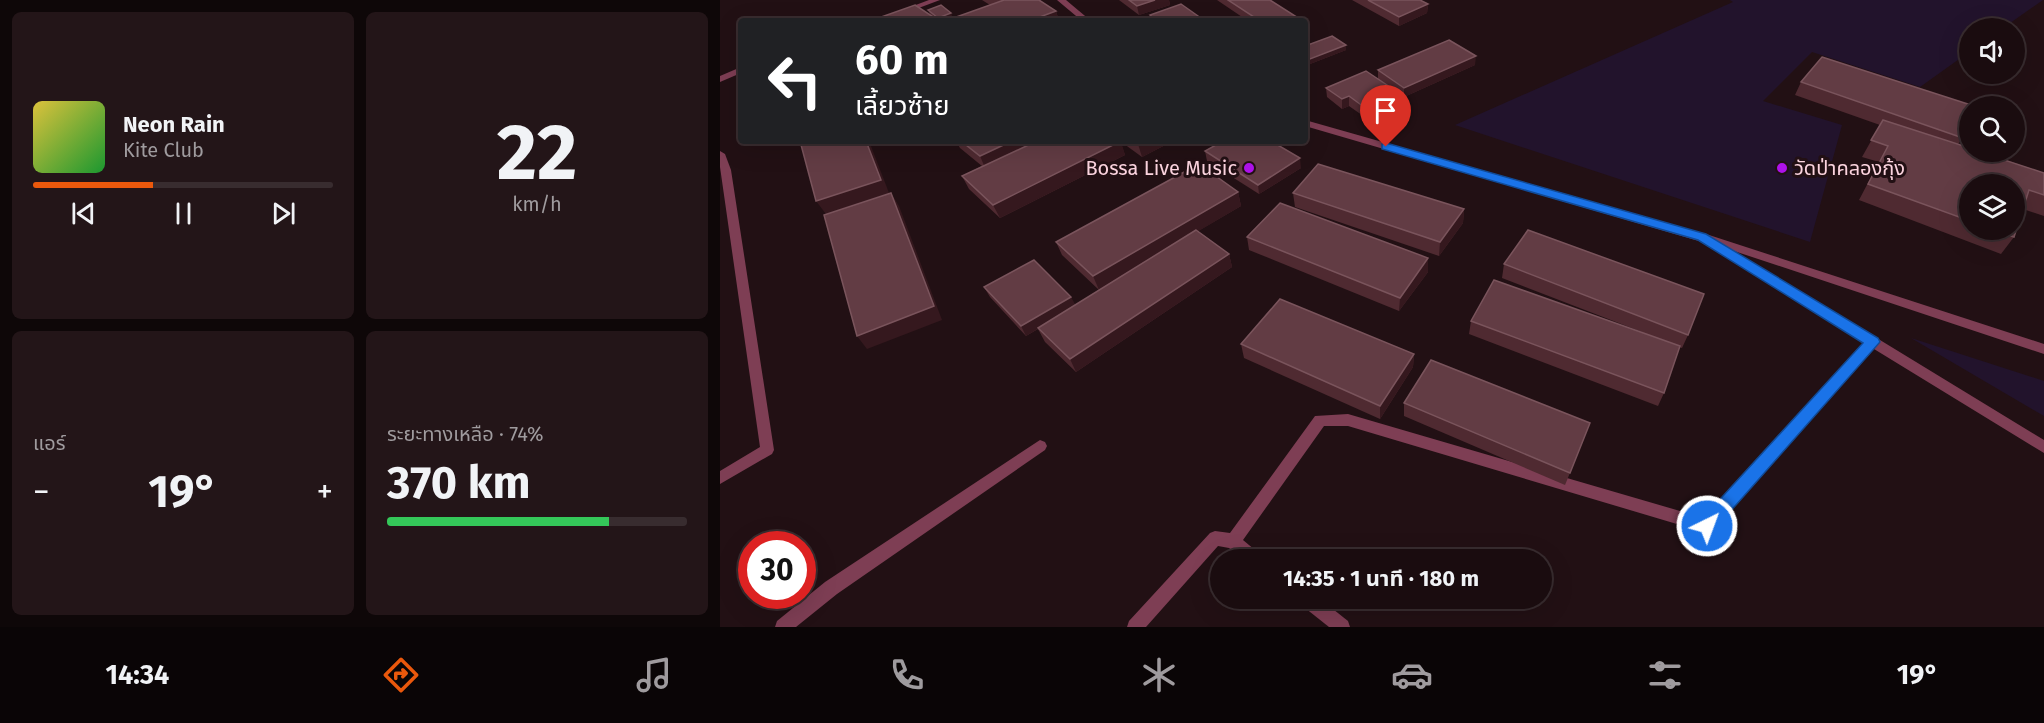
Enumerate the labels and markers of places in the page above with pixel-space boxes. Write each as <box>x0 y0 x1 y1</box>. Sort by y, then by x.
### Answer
pin <box>1360 85 1411 147</box>
place label: Bossa Live Music <box>1085 156 1237 180</box>
place label: วัดป่าคลองกุ้ง <box>1794 156 1905 180</box>
marker: Bossa Live Music <box>1242 161 1256 175</box>
marker: วัดป่าคลองกุ้ง <box>1775 161 1789 175</box>

